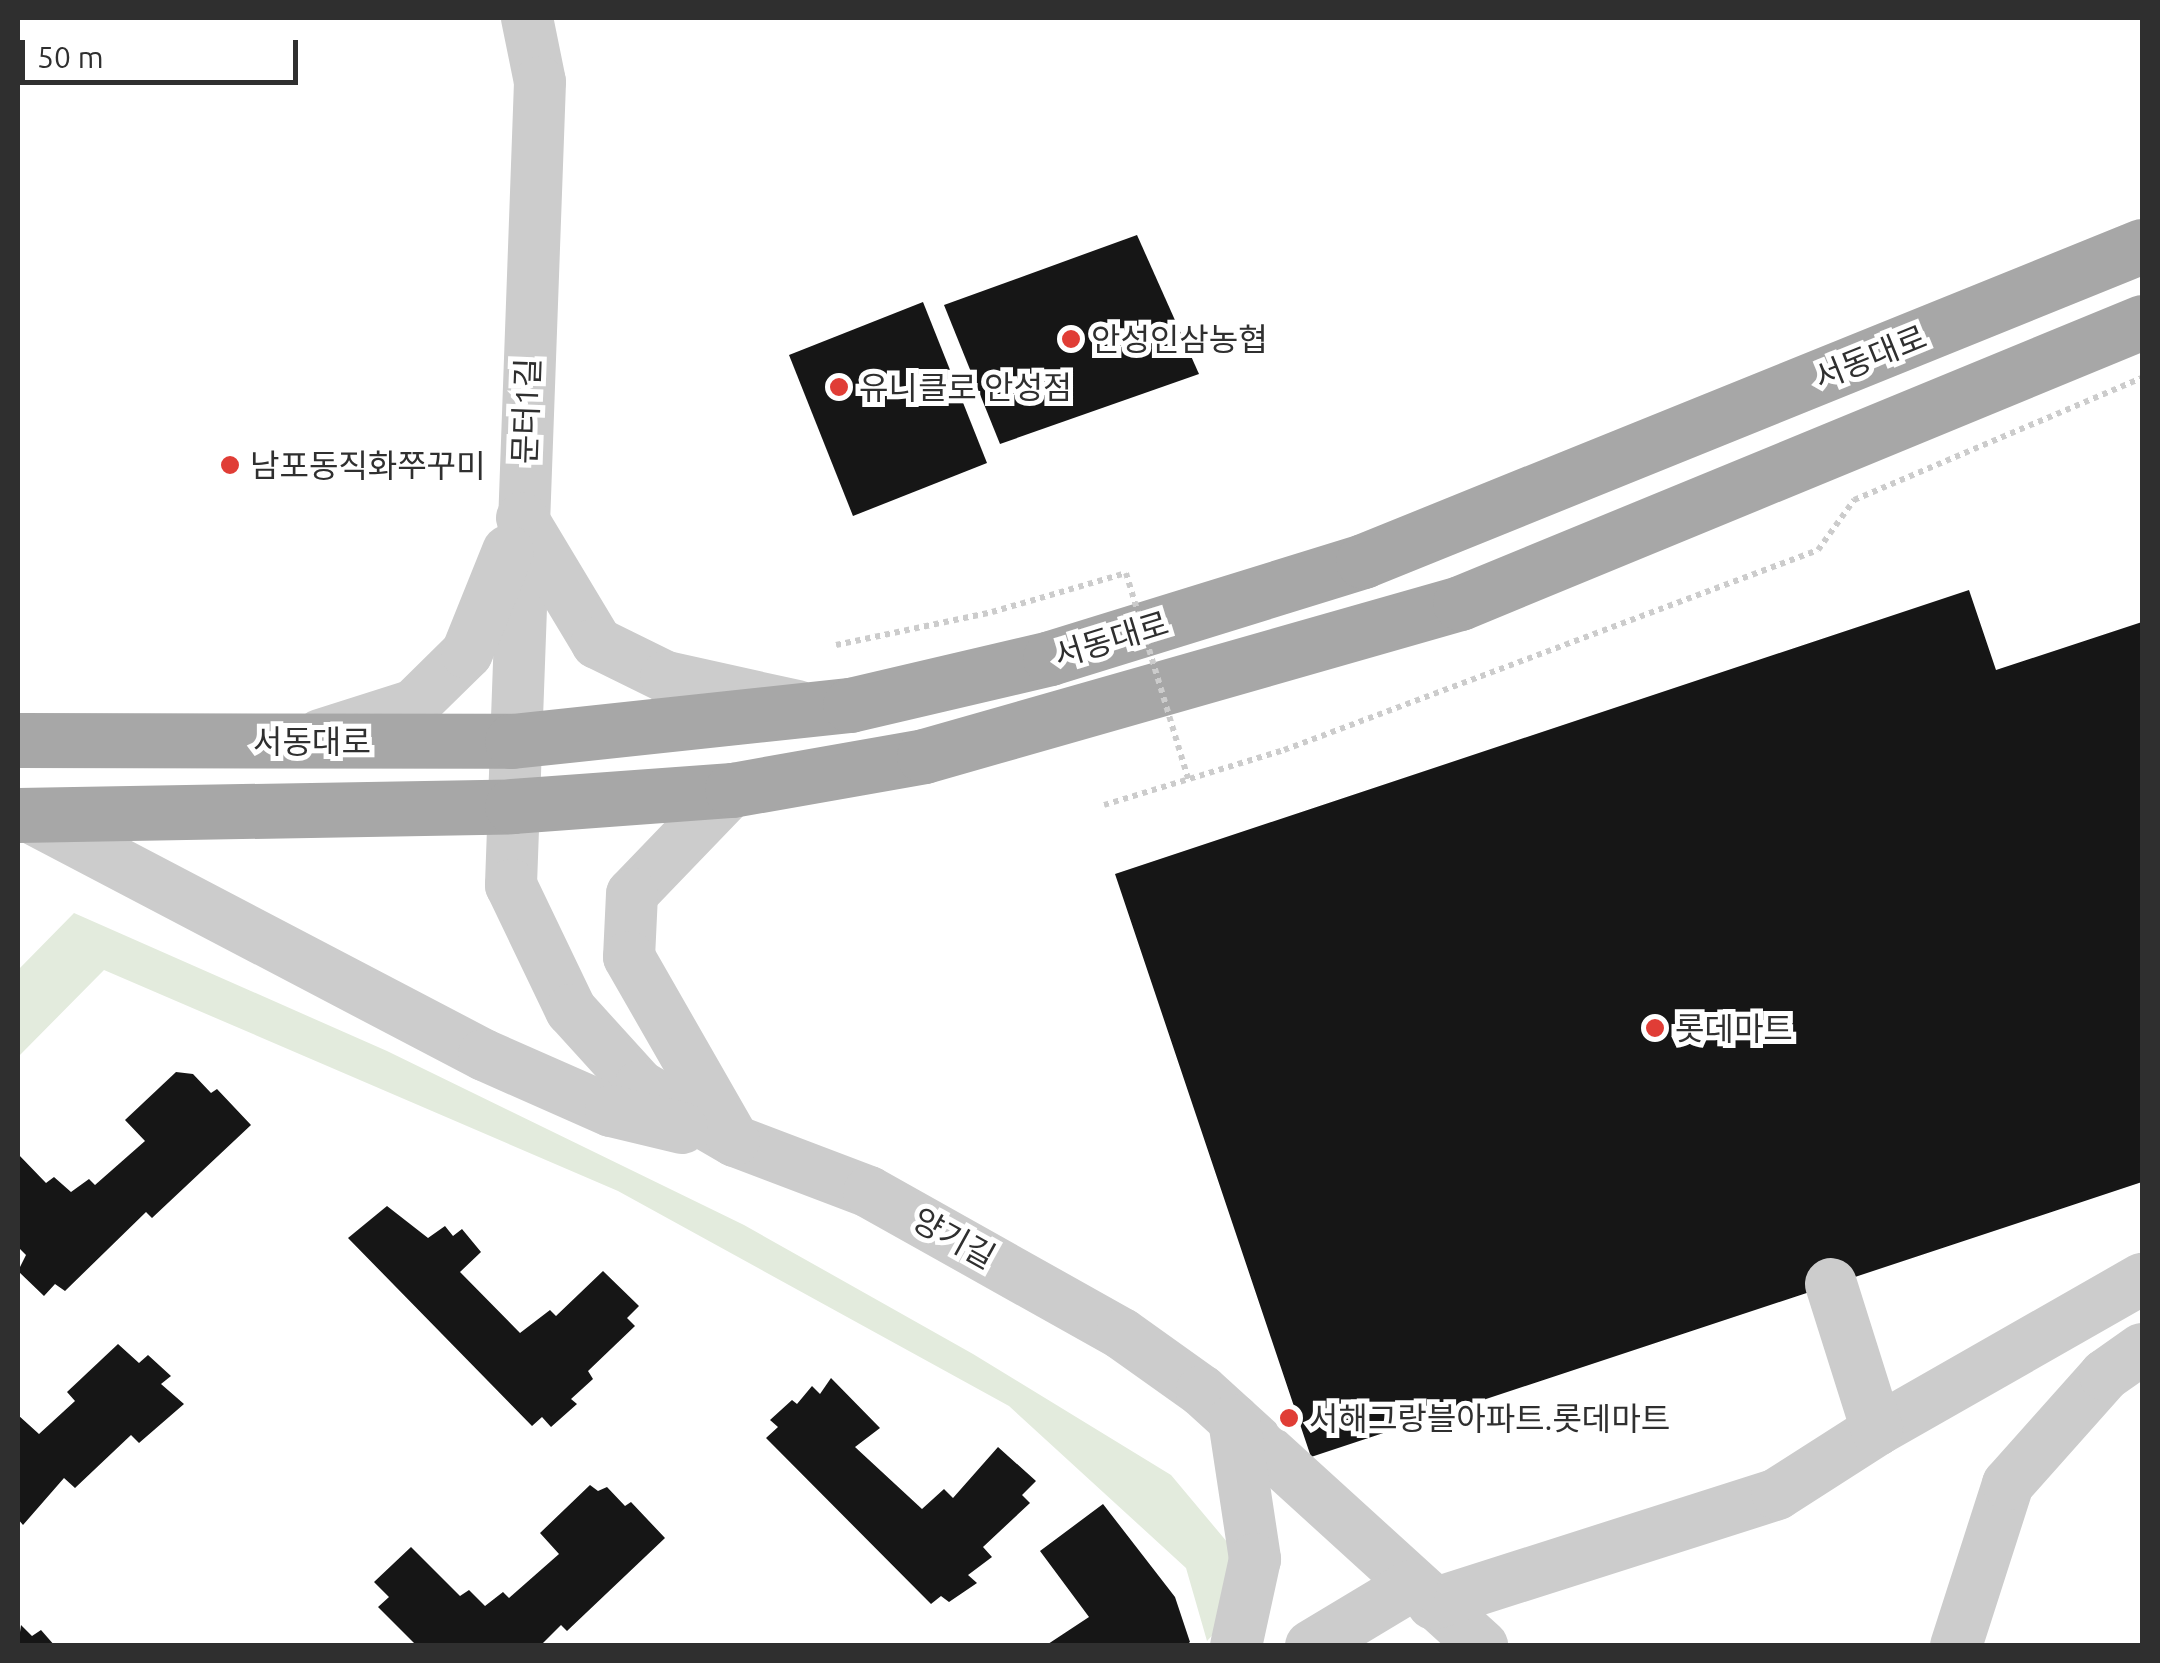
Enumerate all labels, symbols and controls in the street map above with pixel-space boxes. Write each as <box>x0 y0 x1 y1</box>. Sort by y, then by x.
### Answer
scale bar <box>25 20 302 82</box>
text: 50 m <box>37 40 104 74</box>
street label: 서동대로 <box>1808 317 1932 397</box>
place label: 안성인삼농협 <box>1091 320 1268 358</box>
marker: 안성인삼농협 <box>1060 328 1082 350</box>
street label: 문터1길 <box>505 357 547 465</box>
place label: 유니클로 안성점 <box>859 368 1072 406</box>
marker: 유니클로 안성점 <box>828 376 850 398</box>
place label: 남포동직화쭈꾸미 <box>250 446 486 484</box>
marker: 남포동직화쭈꾸미 <box>219 454 241 476</box>
street label: 서동대로 <box>1049 603 1173 675</box>
street label: 서동대로 <box>253 722 371 760</box>
place label: 롯데마트 <box>1675 1009 1793 1047</box>
marker: 롯데마트 <box>1644 1017 1666 1039</box>
street label: 양기길 <box>906 1200 1002 1276</box>
place label: 서해그랑블아파트.롯데마트 <box>1309 1399 1670 1437</box>
marker: 서해그랑블아파트.롯데마트 <box>1278 1407 1300 1429</box>

